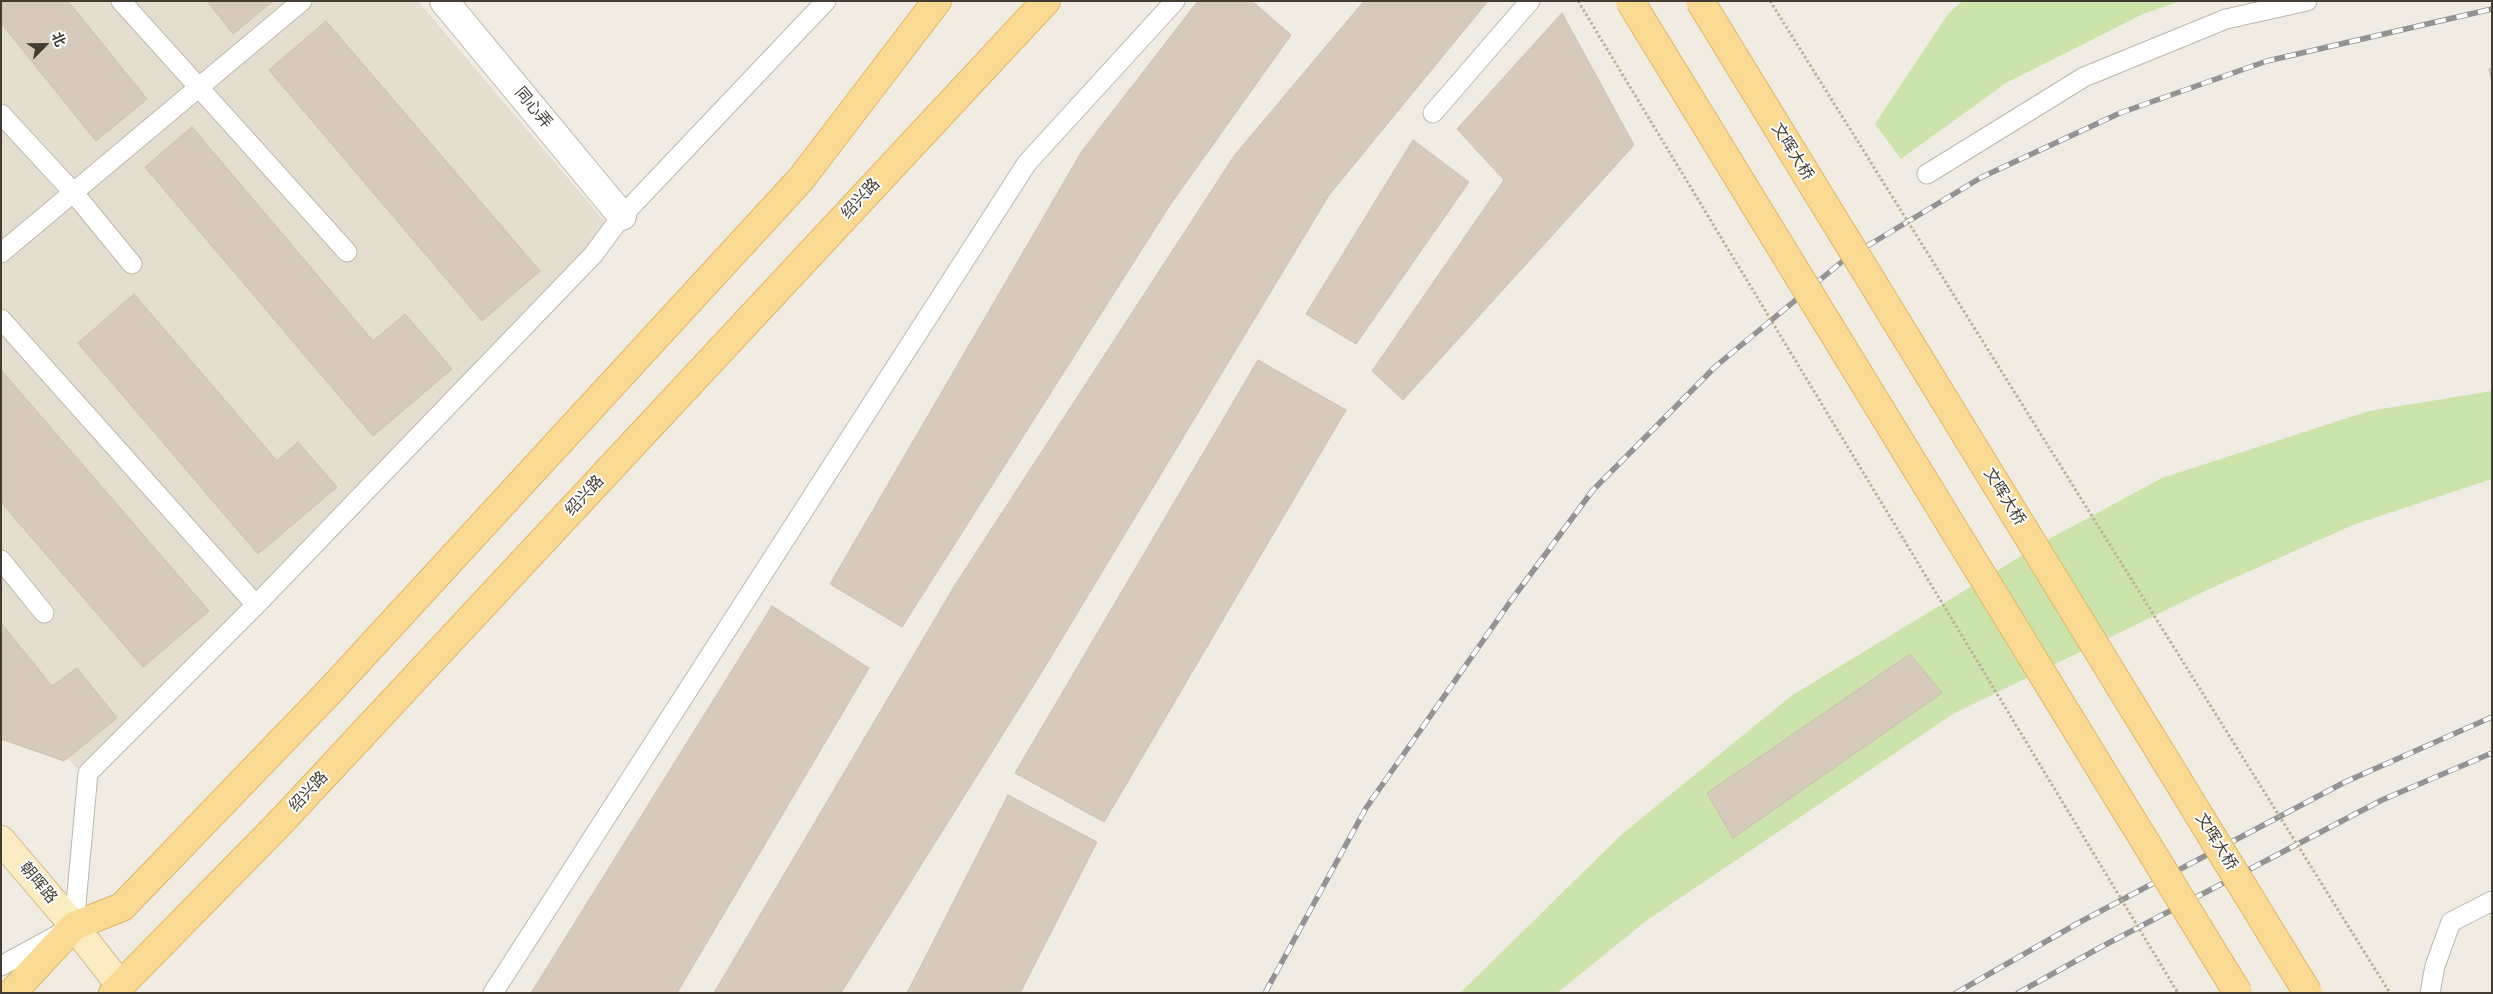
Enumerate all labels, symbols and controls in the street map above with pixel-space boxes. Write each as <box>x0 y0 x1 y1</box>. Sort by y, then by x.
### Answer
north arrow <box>20 20 70 70</box>
text: 北 <box>48 29 70 49</box>
street label: 同心弄 <box>510 83 556 133</box>
street label: 文晖大桥 <box>1767 120 1817 184</box>
street label: 绍兴路 <box>838 175 884 223</box>
street label: 文晖大桥 <box>1979 465 2029 529</box>
street label: 绍兴路 <box>562 472 608 520</box>
street label: 绍兴路 <box>286 768 332 816</box>
street label: 文晖大桥 <box>2191 810 2241 874</box>
street label: 朝晖路 <box>15 858 61 908</box>

